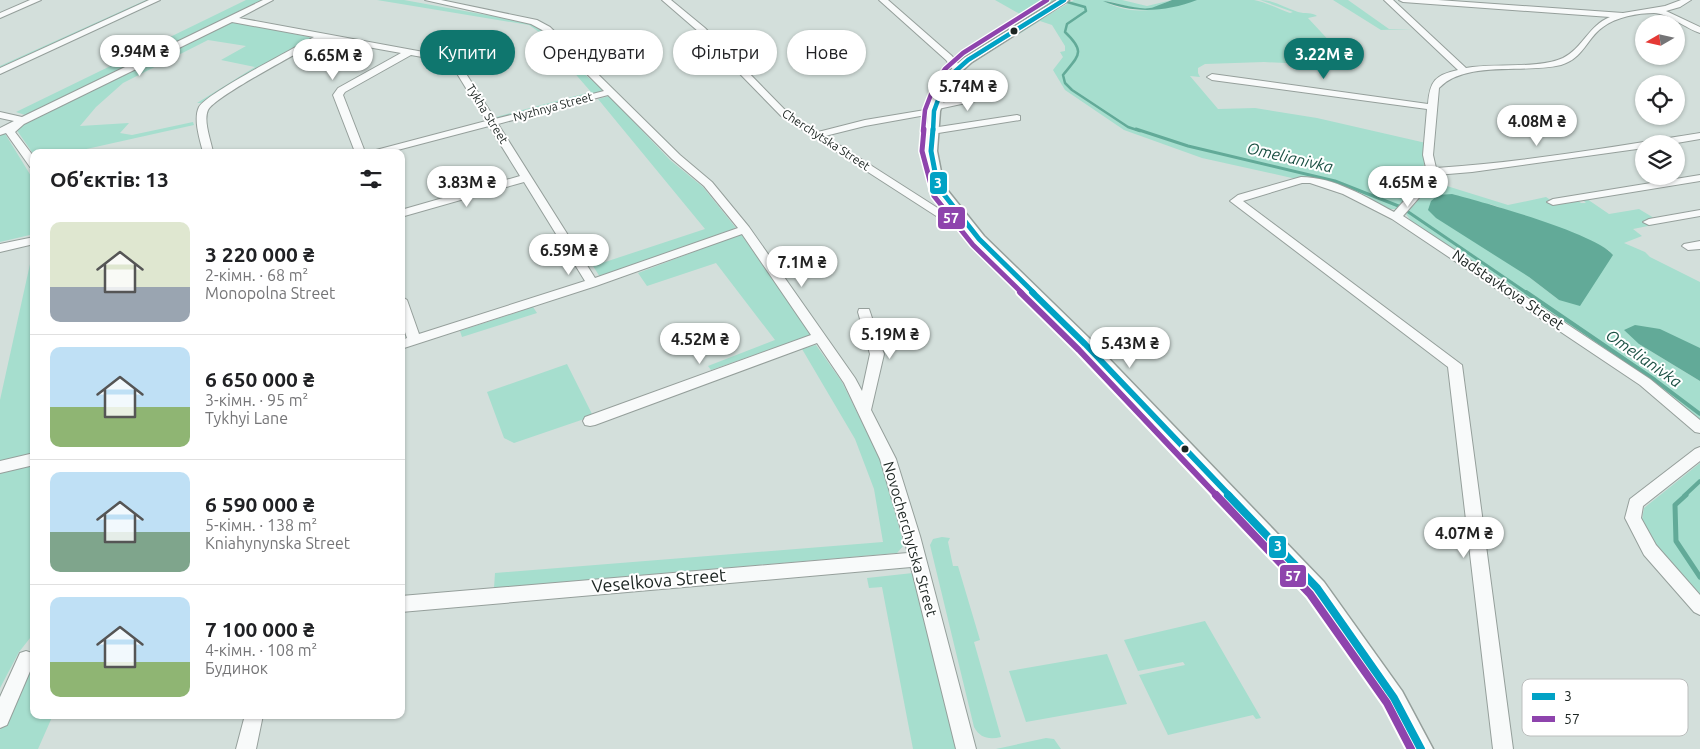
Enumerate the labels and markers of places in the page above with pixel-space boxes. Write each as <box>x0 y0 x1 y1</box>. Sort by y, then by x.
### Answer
unlabelled marker <box>1009 26 1019 36</box>
pin: 9.94M ₴ <box>94 34 186 77</box>
pin: 6.65M ₴ <box>287 38 379 81</box>
pin: 3.22M ₴ <box>1278 38 1370 80</box>
pin: 5.74M ₴ <box>922 70 1014 112</box>
pin: 4.08M ₴ <box>1491 104 1583 147</box>
pin: 3.83M ₴ <box>421 166 513 208</box>
pin: 4.65M ₴ <box>1362 166 1454 208</box>
pin: 6.59M ₴ <box>523 234 615 276</box>
pin: 7.1M ₴ <box>761 246 843 288</box>
pin: 5.19M ₴ <box>844 318 936 360</box>
pin: 4.52M ₴ <box>654 322 746 365</box>
pin: 5.43M ₴ <box>1084 326 1176 369</box>
unlabelled marker <box>1180 444 1190 454</box>
pin: 4.07M ₴ <box>1418 516 1510 559</box>

